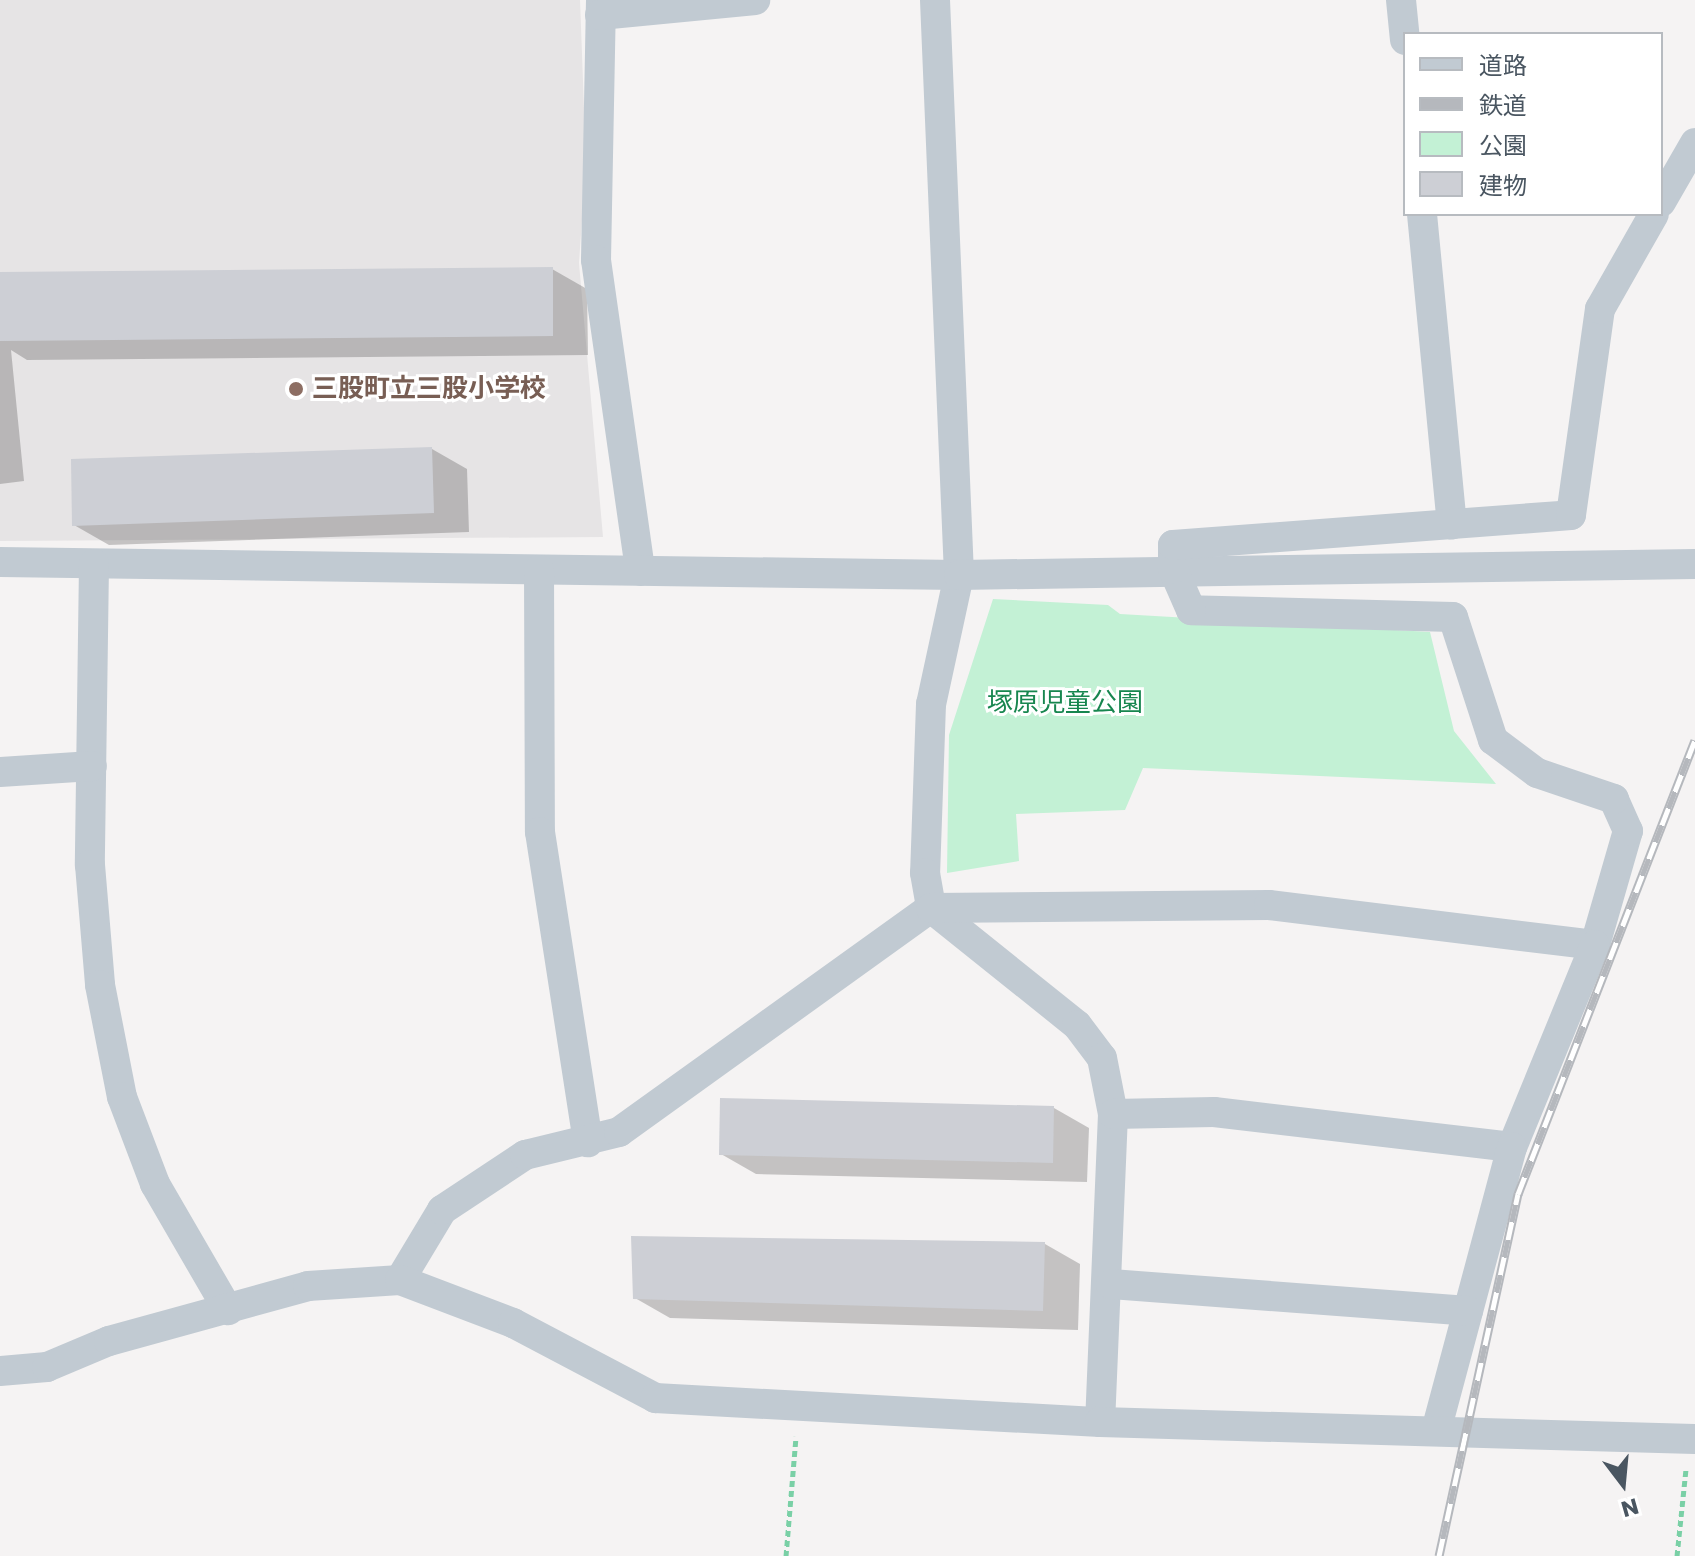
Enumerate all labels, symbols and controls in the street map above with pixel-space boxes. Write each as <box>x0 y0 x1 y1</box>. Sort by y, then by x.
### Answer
legend <box>1403 32 1663 216</box>
text: 道路 <box>1479 49 1527 82</box>
text: 鉄道 <box>1479 89 1527 122</box>
text: 公園 <box>1479 129 1527 162</box>
text: 建物 <box>1479 169 1527 202</box>
place label: 三股町立三股小学校 <box>312 373 546 405</box>
marker: 三股町立三股小学校 <box>287 380 305 398</box>
park label: 塚原児童公園 <box>987 687 1143 719</box>
north arrow <box>1583 1444 1663 1524</box>
text: N <box>1618 1490 1642 1525</box>

